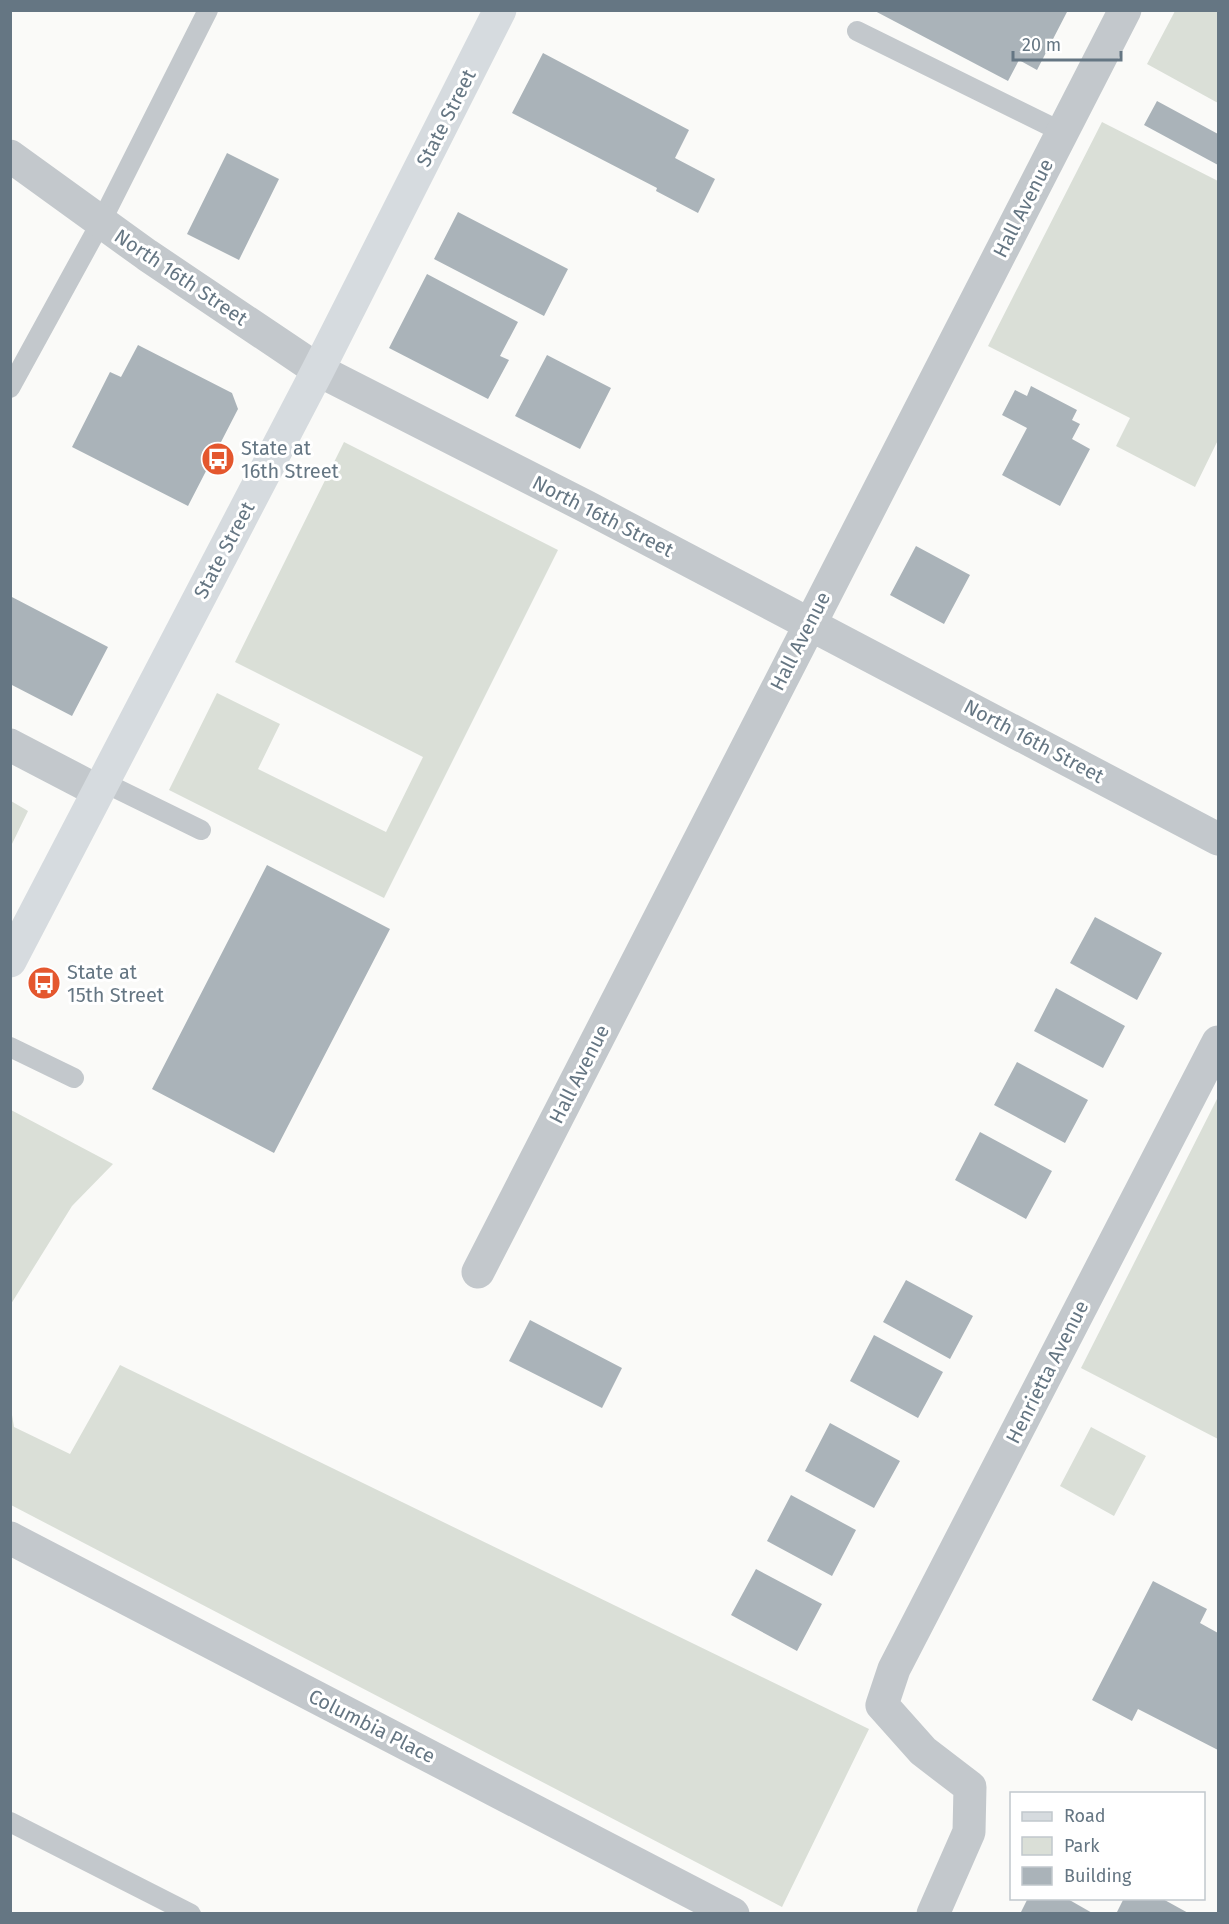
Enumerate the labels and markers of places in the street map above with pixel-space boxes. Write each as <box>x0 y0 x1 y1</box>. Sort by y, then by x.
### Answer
place label: State at 16th Street <box>241 436 340 483</box>
bus stop icon: State at 16th Street <box>200 441 236 477</box>
place label: State at 15th Street <box>67 960 165 1007</box>
bus stop icon: State at 15th Street <box>26 965 62 1001</box>

